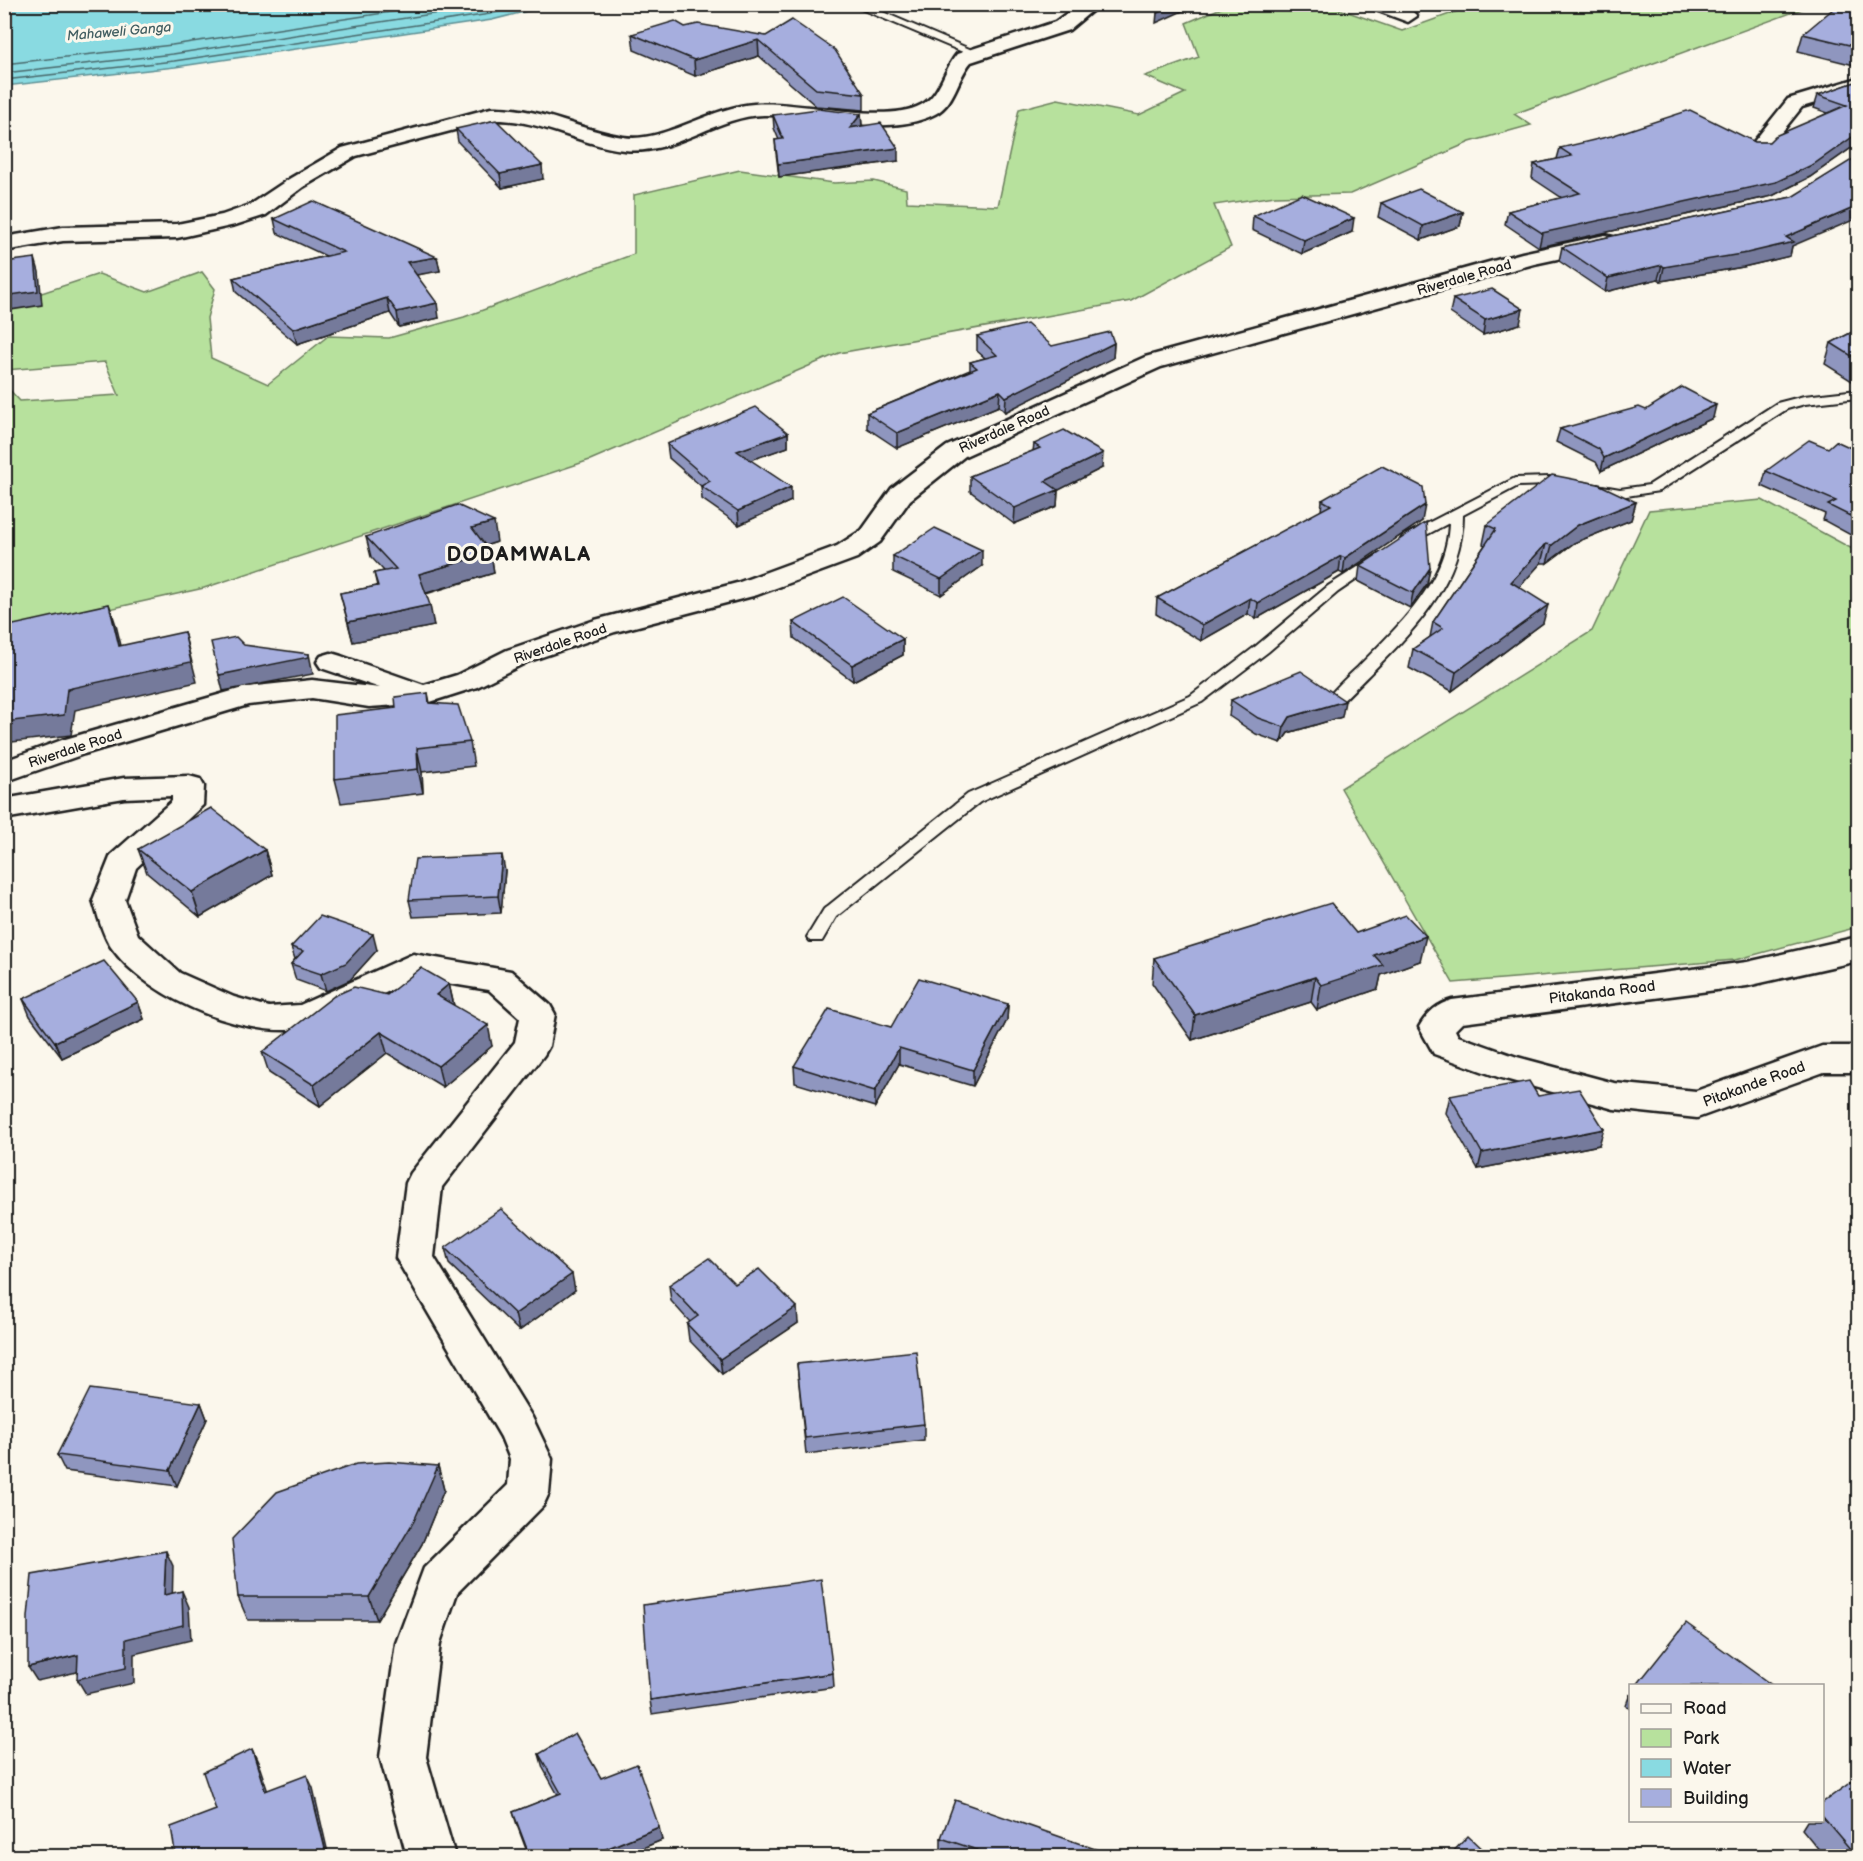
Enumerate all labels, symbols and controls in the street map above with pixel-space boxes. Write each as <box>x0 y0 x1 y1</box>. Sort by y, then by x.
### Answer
water label: Mahaweli Ganga <box>66 18 172 45</box>
street label: Riverdale Road <box>1415 256 1513 299</box>
street label: Riverdale Road <box>956 402 1052 457</box>
district label: DODAMWALA <box>446 542 592 567</box>
street label: Riverdale Road <box>511 620 609 667</box>
street label: Riverdale Road <box>26 725 124 772</box>
street label: Pitakanda Road <box>1548 977 1656 1008</box>
street label: Pitakande Road <box>1700 1057 1808 1112</box>
legend <box>1629 1684 1824 1822</box>
text: Road <box>1683 1698 1727 1719</box>
text: Park <box>1683 1728 1719 1749</box>
text: Water <box>1683 1758 1731 1779</box>
text: Building <box>1683 1788 1749 1809</box>

